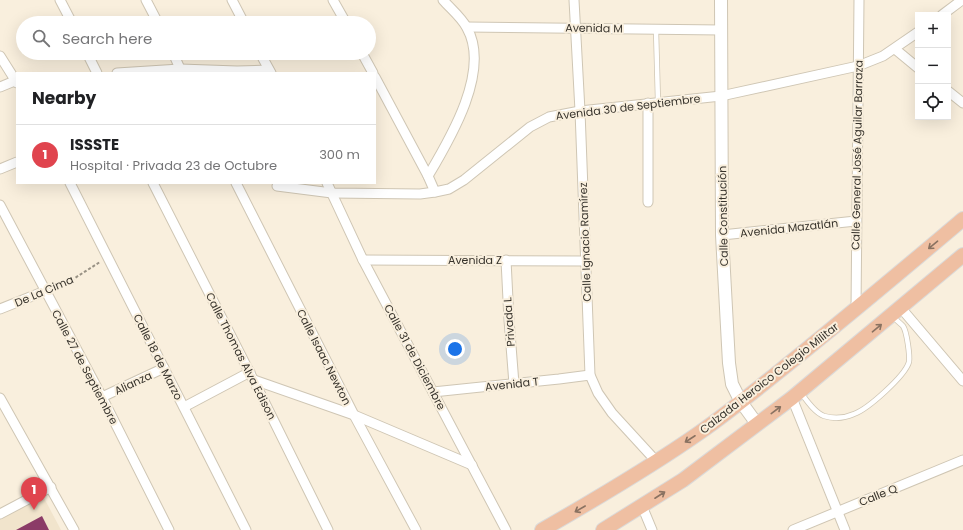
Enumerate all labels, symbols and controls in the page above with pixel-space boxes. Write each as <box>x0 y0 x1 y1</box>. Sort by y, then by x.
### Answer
map controls <box>915 12 951 120</box>
button: + <box>915 12 951 48</box>
search box <box>16 16 376 60</box>
street label: Avenida M <box>565 20 623 36</box>
icon: search <box>30 27 52 49</box>
text: Search here <box>62 28 152 49</box>
button: − <box>915 48 951 84</box>
street label: Calle General José Aguilar Barraza <box>847 60 867 250</box>
button: locate <box>915 84 951 120</box>
text: Nearby <box>32 86 96 110</box>
street label: Avenida 30 de Septiembre <box>555 90 701 124</box>
text: ISSSTE <box>70 134 119 155</box>
text: 1 <box>43 145 47 164</box>
text: 300 m <box>319 145 360 164</box>
text: Hospital · Privada 23 de Octubre <box>70 156 277 175</box>
street label: Calle Constitución <box>714 166 732 266</box>
street label: Calle Ignacio Ramírez <box>575 182 595 302</box>
street label: Avenida Mazatlán <box>739 215 839 241</box>
one-way arrow <box>928 240 938 249</box>
street label: Avenida Z <box>448 252 502 268</box>
street label: De La Cima <box>12 271 76 311</box>
street label: Calle Thomas Alva Edison <box>202 290 280 422</box>
street label: Privada L <box>499 297 519 347</box>
street label: Calle 31 de Diciembre <box>380 301 450 413</box>
street label: Calle Isaac Newton <box>293 306 355 408</box>
street label: Calle 27 de Septiembre <box>48 307 122 427</box>
street label: Calle 18 de Marzo <box>129 311 187 403</box>
street label: Calzada Heroico Colegio Militar <box>696 319 842 437</box>
one-way arrow <box>871 323 882 332</box>
your location <box>445 339 465 359</box>
street label: Alianza <box>112 367 154 399</box>
street label: Avenida T <box>484 373 540 395</box>
one-way arrow <box>770 406 781 414</box>
one-way arrow <box>684 435 695 443</box>
pin: 1 <box>21 477 47 510</box>
street label: Calle Q <box>857 480 900 510</box>
one-way arrow <box>654 490 666 498</box>
one-way arrow <box>574 505 586 513</box>

